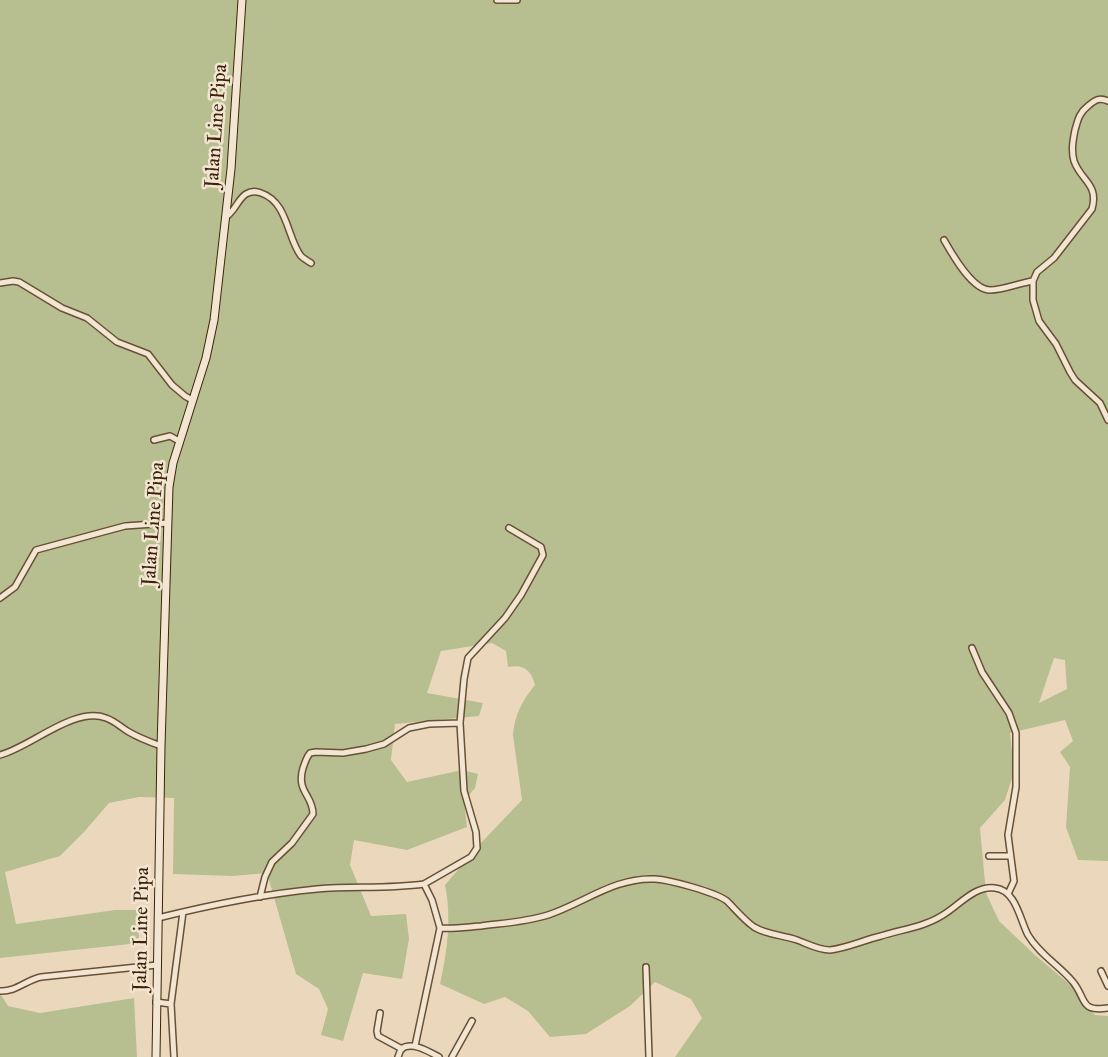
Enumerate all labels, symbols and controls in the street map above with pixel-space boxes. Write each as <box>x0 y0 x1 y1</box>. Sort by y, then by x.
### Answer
street label: Jalan Line Pipa <box>201 63 233 189</box>
street label: Jalan Line Pipa <box>138 461 170 587</box>
street label: Jalan Line Pipa <box>129 867 155 991</box>

